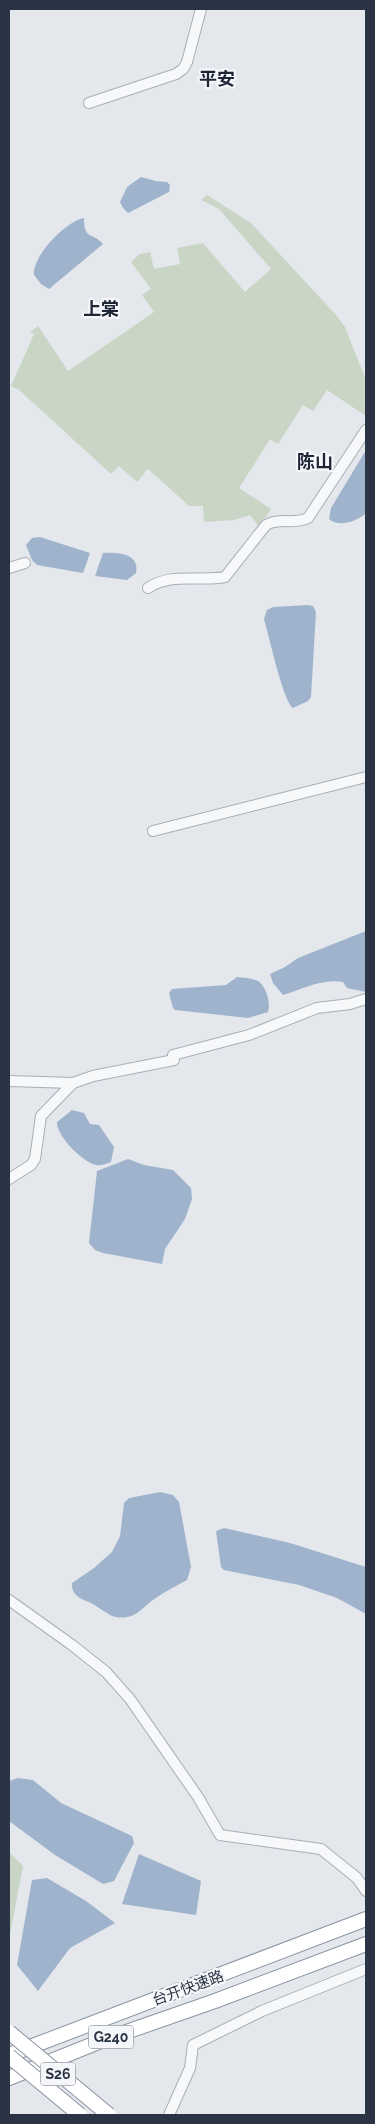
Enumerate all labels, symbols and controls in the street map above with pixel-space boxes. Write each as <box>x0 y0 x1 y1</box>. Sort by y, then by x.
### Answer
district label: 平安 <box>199 68 235 89</box>
district label: 上棠 <box>83 298 119 319</box>
district label: 陈山 <box>297 451 333 472</box>
street label: 台开快速路 <box>150 1967 226 2009</box>
road number: G240 <box>88 2025 134 2048</box>
road number: S26 <box>40 2062 76 2086</box>

